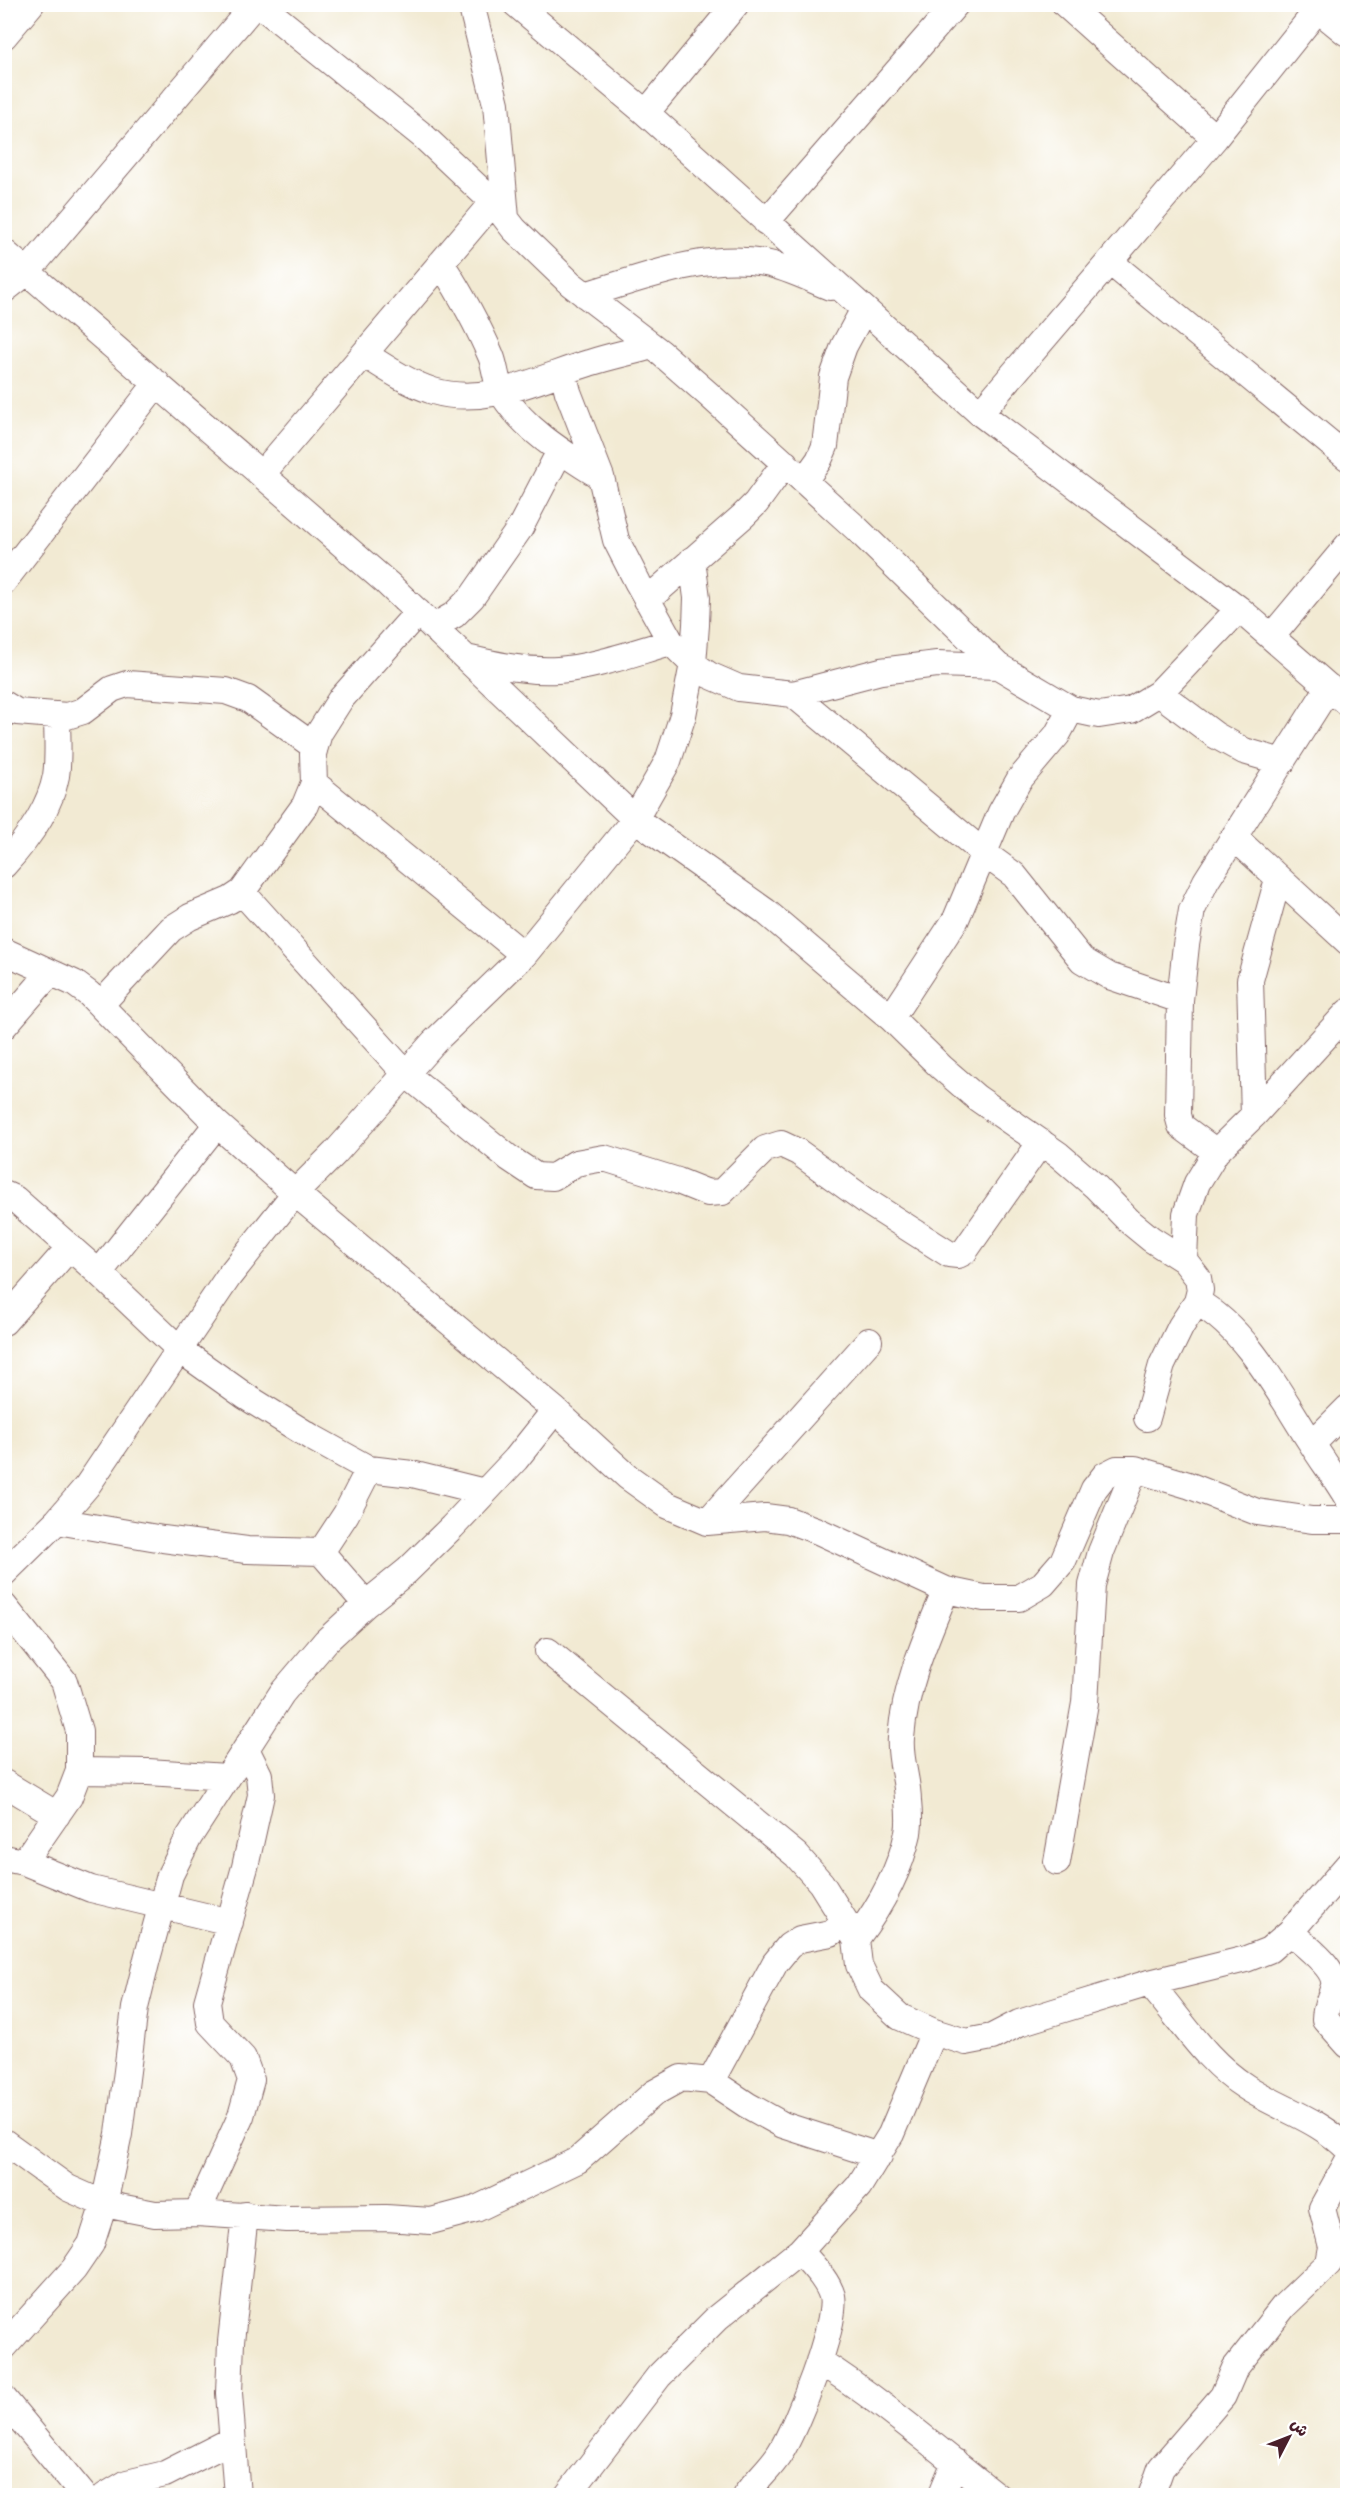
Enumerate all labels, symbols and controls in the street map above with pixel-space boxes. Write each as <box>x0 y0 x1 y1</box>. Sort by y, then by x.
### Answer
north arrow <box>1259 2407 1319 2467</box>
text: ش <box>1287 2414 1313 2440</box>

